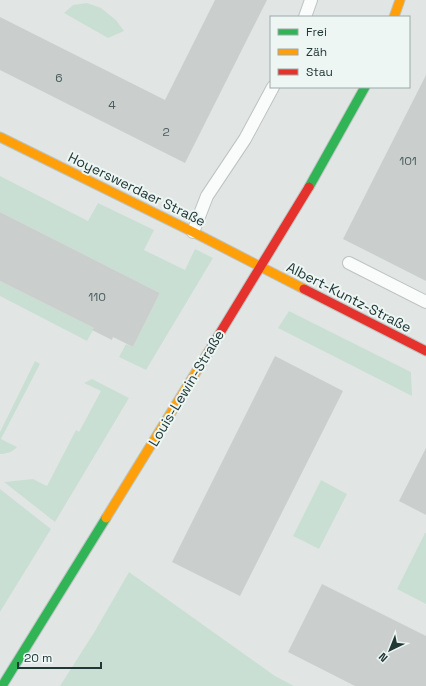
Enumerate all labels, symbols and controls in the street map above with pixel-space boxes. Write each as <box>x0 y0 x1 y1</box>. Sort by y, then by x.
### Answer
legend <box>270 16 410 88</box>
text: Frei <box>306 24 327 40</box>
text: Zäh <box>306 44 327 60</box>
text: Stau <box>306 64 333 80</box>
house number: 6 <box>55 70 63 86</box>
house number: 4 <box>108 97 116 113</box>
house number: 2 <box>162 124 170 140</box>
street label: Hoyerswerdaer Straße <box>65 148 209 230</box>
house number: 101 <box>399 153 417 169</box>
street label: Albert-Kuntz-Straße <box>284 258 414 336</box>
house number: 110 <box>88 289 106 305</box>
street label: Louis-Lewin-Straße <box>144 327 228 449</box>
north arrow <box>370 630 410 670</box>
scale bar <box>18 644 101 670</box>
text: 20 m <box>24 650 52 666</box>
text: N <box>376 650 391 665</box>

